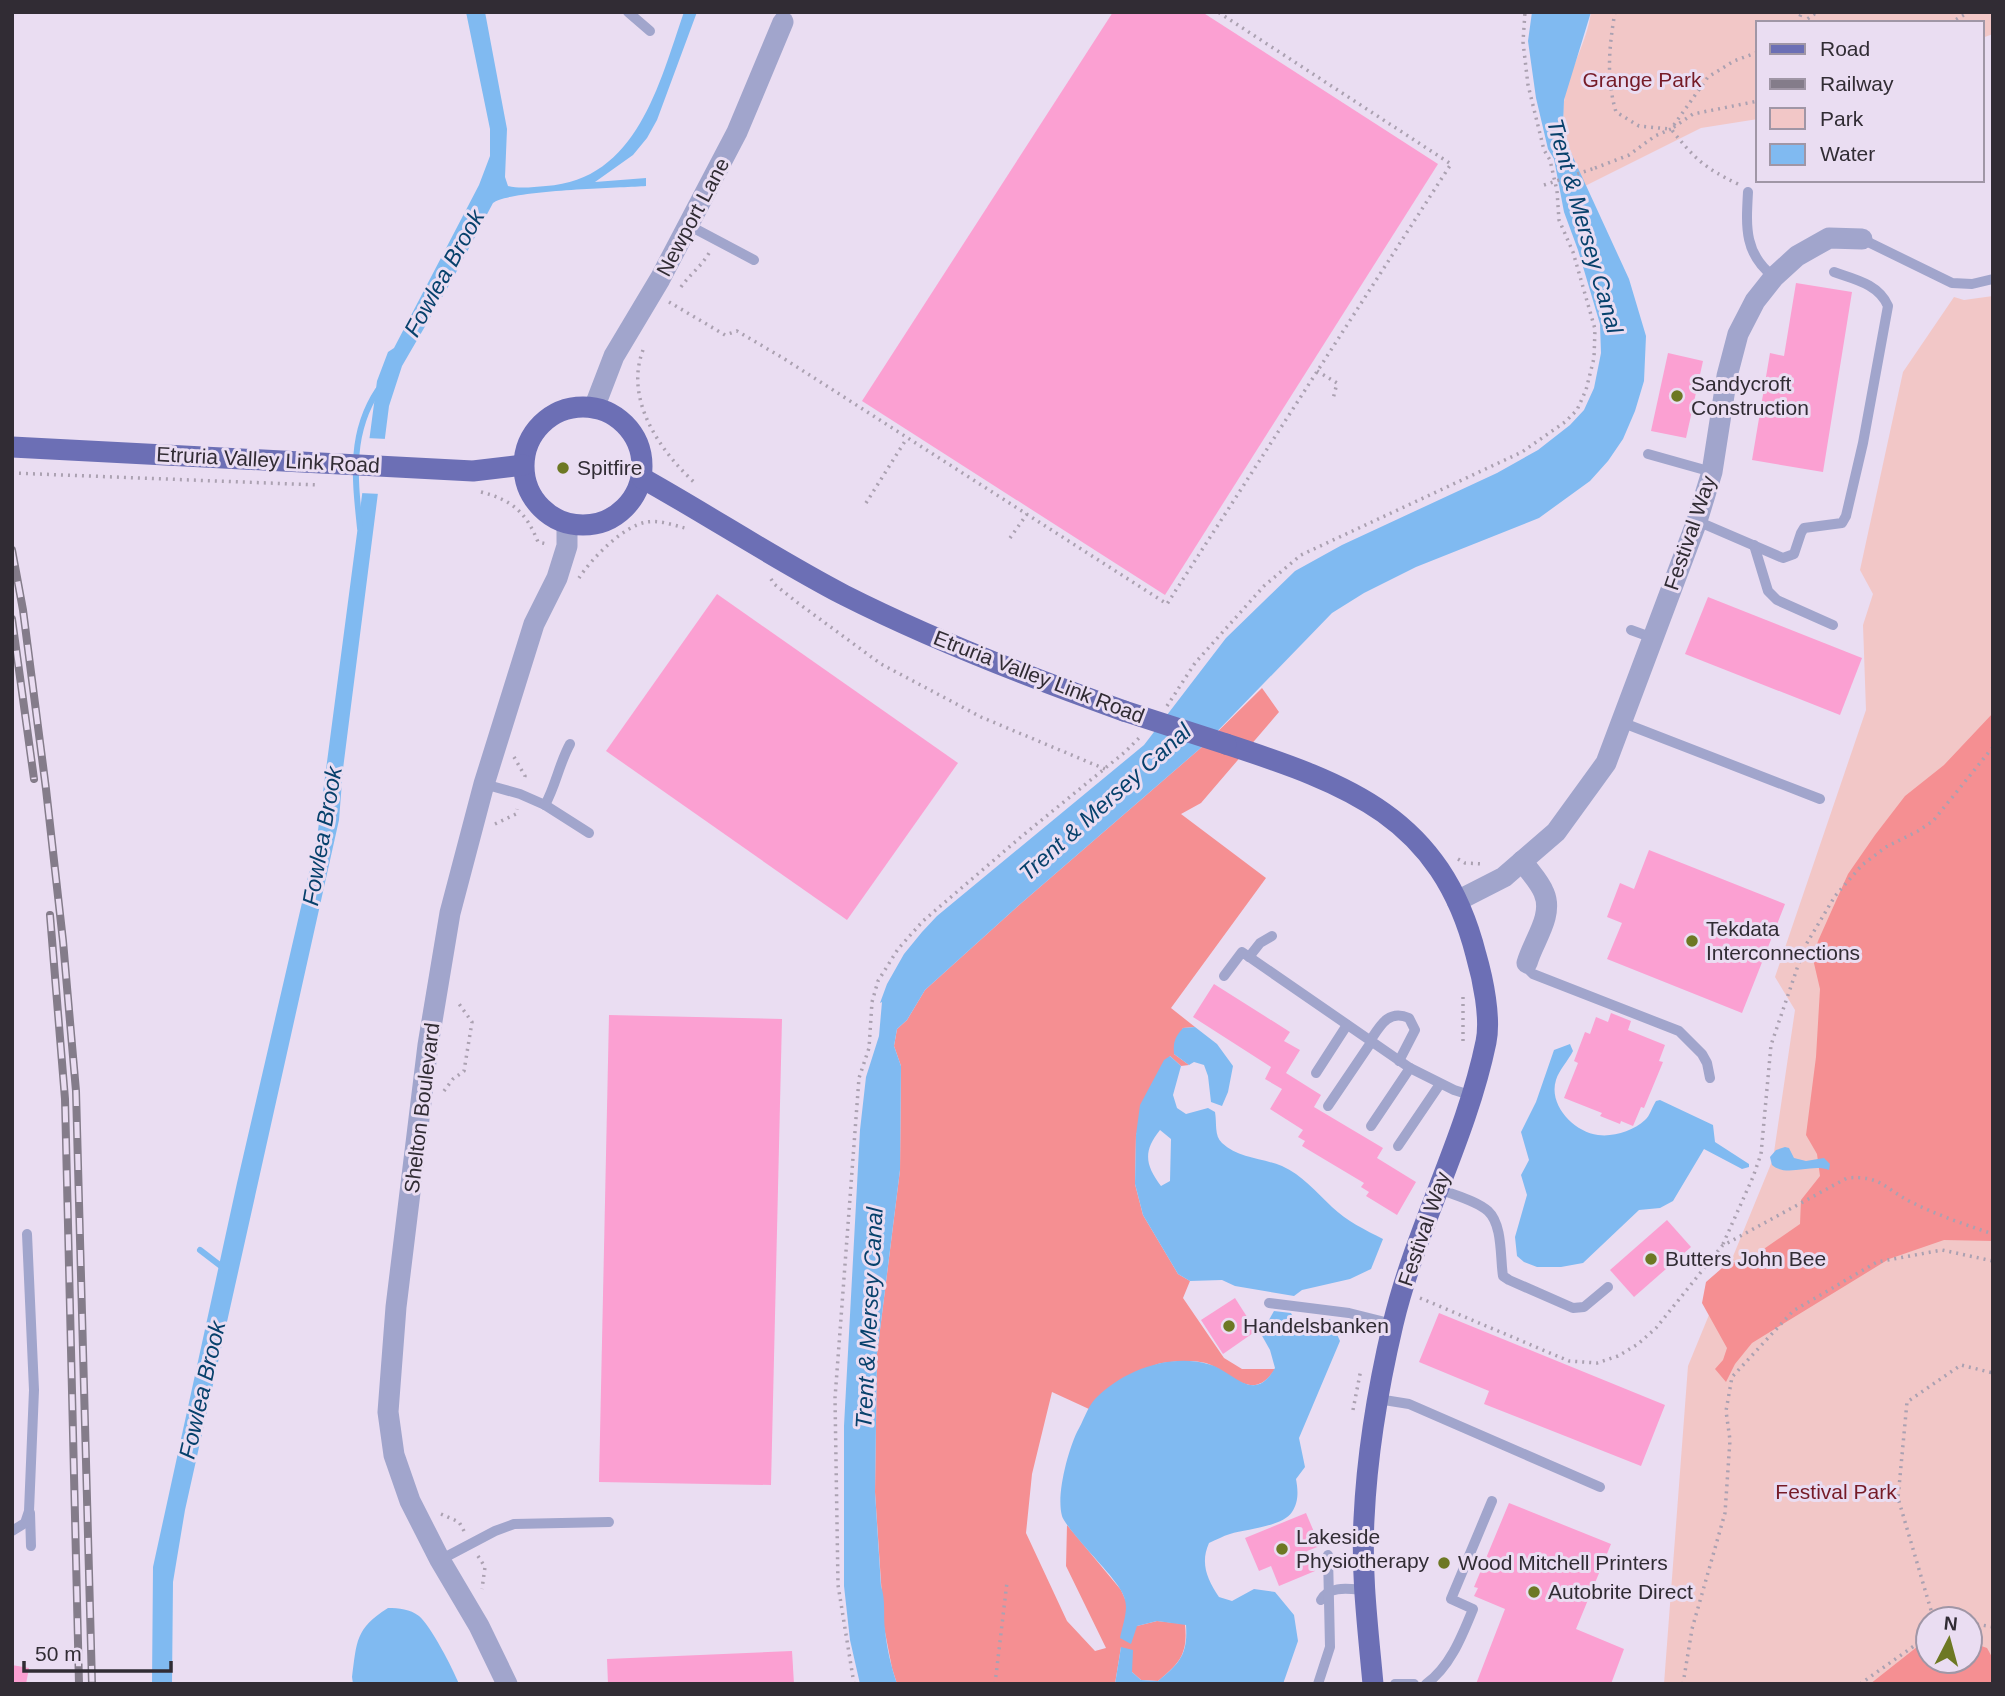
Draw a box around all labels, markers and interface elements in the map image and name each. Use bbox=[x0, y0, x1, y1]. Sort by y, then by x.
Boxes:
legend bbox=[1756, 21, 1984, 182]
text: Road bbox=[1820, 37, 1870, 60]
park label: Grange Park bbox=[1582, 68, 1702, 91]
text: Railway bbox=[1820, 72, 1894, 95]
text: Park bbox=[1820, 107, 1864, 130]
water label: Trent & Mersey Canal bbox=[1542, 116, 1628, 337]
text: Water bbox=[1820, 142, 1875, 165]
street label: Newport Lane bbox=[652, 154, 733, 280]
water label: Fowlea Brook bbox=[399, 204, 490, 341]
place label: Sandycroft Construction bbox=[1691, 372, 1809, 419]
marker: Sandycroft Construction bbox=[1669, 388, 1685, 404]
street label: Etruria Valley Link Road bbox=[156, 442, 380, 477]
place label: Spitfire bbox=[577, 456, 642, 479]
marker: Spitfire bbox=[555, 460, 571, 476]
street label: Festival Way bbox=[1659, 472, 1720, 593]
street label: Etruria Valley Link Road bbox=[931, 626, 1148, 727]
water label: Trent & Mersey Canal bbox=[1014, 717, 1197, 886]
water label: Fowlea Brook bbox=[297, 763, 347, 908]
place label: Tekdata Interconnections bbox=[1706, 917, 1860, 964]
marker: Tekdata Interconnections bbox=[1684, 933, 1700, 949]
street label: Shelton Boulevard bbox=[400, 1021, 443, 1195]
street label: Festival Way bbox=[1393, 1168, 1454, 1289]
water label: Trent & Mersey Canal bbox=[850, 1206, 888, 1430]
place label: Butters John Bee bbox=[1665, 1247, 1826, 1270]
marker: Butters John Bee bbox=[1643, 1251, 1659, 1267]
place label: Handelsbanken bbox=[1243, 1314, 1389, 1337]
water label: Fowlea Brook bbox=[174, 1317, 231, 1461]
marker: Handelsbanken bbox=[1221, 1318, 1237, 1334]
park label: Festival Park bbox=[1775, 1480, 1897, 1503]
place label: Lakeside Physiotherapy bbox=[1296, 1525, 1430, 1572]
marker: Lakeside Physiotherapy bbox=[1274, 1541, 1290, 1557]
place label: Wood Mitchell Printers bbox=[1458, 1551, 1668, 1574]
marker: Wood Mitchell Printers bbox=[1436, 1555, 1452, 1571]
place label: Autobrite Direct bbox=[1548, 1580, 1693, 1603]
marker: Autobrite Direct bbox=[1526, 1584, 1542, 1600]
north arrow bbox=[1914, 1605, 1984, 1675]
text: N bbox=[1943, 1612, 1959, 1635]
scale bar bbox=[24, 1630, 172, 1674]
text: 50 m bbox=[35, 1642, 82, 1665]

